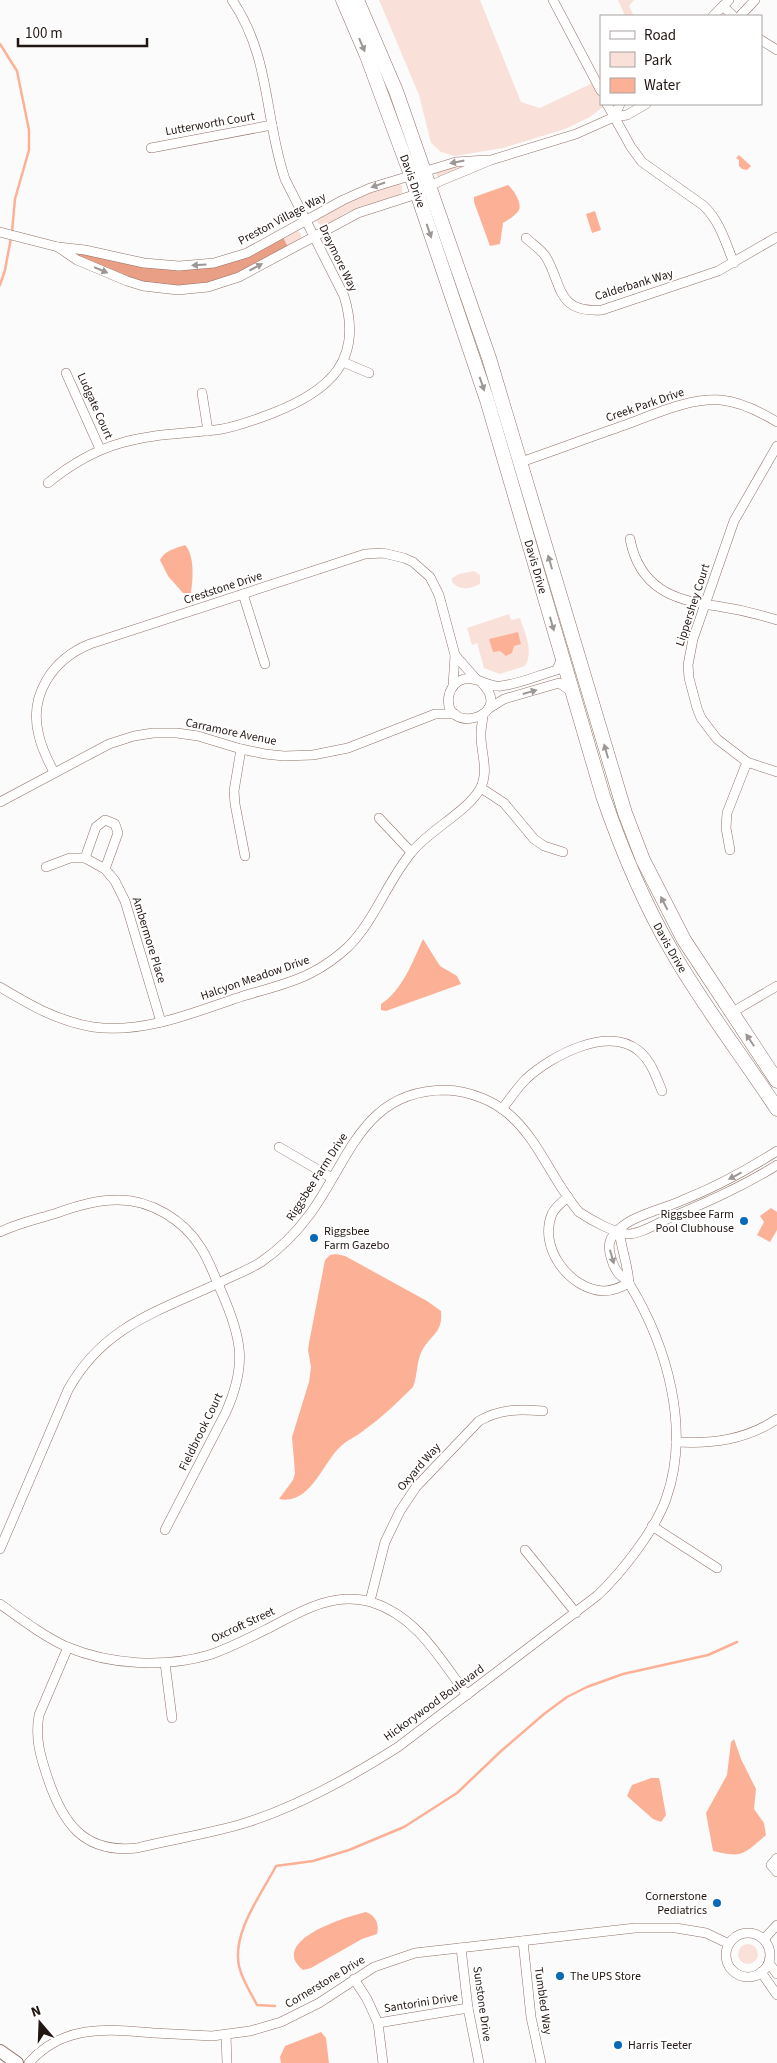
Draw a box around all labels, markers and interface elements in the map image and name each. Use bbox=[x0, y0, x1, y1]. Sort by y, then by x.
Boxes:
scale bar bbox=[18, 15, 146, 47]
legend bbox=[600, 15, 762, 105]
text: 100 m bbox=[25, 23, 63, 44]
text: Road bbox=[644, 25, 676, 46]
one-way arrow bbox=[359, 38, 367, 52]
text: Park bbox=[644, 50, 673, 71]
text: Water bbox=[644, 75, 681, 96]
street label: Lutterworth Court bbox=[164, 108, 256, 140]
street label: Davis Drive bbox=[396, 152, 430, 210]
one-way arrow bbox=[449, 159, 465, 167]
one-way arrow bbox=[371, 182, 386, 189]
street label: Preston Village Way bbox=[235, 188, 329, 249]
street label: Draymore Way bbox=[314, 222, 362, 295]
one-way arrow bbox=[426, 223, 434, 238]
one-way arrow bbox=[191, 261, 207, 269]
one-way arrow bbox=[249, 263, 263, 272]
street label: Calderbank Way bbox=[593, 265, 676, 305]
one-way arrow bbox=[94, 267, 108, 275]
street label: Ludgate Court bbox=[73, 370, 117, 442]
one-way arrow bbox=[479, 377, 486, 392]
street label: Creek Park Drive bbox=[603, 384, 687, 426]
street label: Davis Drive bbox=[520, 538, 552, 596]
one-way arrow bbox=[546, 554, 554, 569]
street label: Lippershey Court bbox=[672, 562, 714, 648]
street label: Creststone Drive bbox=[182, 567, 265, 609]
one-way arrow bbox=[549, 617, 557, 632]
one-way arrow bbox=[523, 687, 538, 695]
street label: Carramore Avenue bbox=[184, 714, 278, 750]
one-way arrow bbox=[602, 744, 610, 759]
street label: Ambermore Place bbox=[128, 895, 170, 985]
one-way arrow bbox=[660, 895, 668, 910]
street label: Davis Drive bbox=[649, 919, 691, 976]
street label: Halcyon Meadow Drive bbox=[198, 951, 312, 1005]
one-way arrow bbox=[745, 1034, 755, 1047]
street label: Riggsbee Farm Drive bbox=[282, 1130, 352, 1224]
one-way arrow bbox=[728, 1172, 743, 1180]
place label: Riggsbee Farm Pool Clubhouse bbox=[655, 1206, 734, 1237]
marker: Riggsbee Farm Pool Clubhouse bbox=[738, 1215, 750, 1227]
place label: Riggsbee Farm Gazebo bbox=[324, 1223, 390, 1254]
marker: Riggsbee Farm Gazebo bbox=[308, 1232, 320, 1244]
one-way arrow bbox=[609, 1250, 617, 1265]
street label: Fieldbrook Court bbox=[175, 1390, 227, 1474]
street label: Oxyard Way bbox=[393, 1439, 445, 1495]
street label: Oxcroft Street bbox=[208, 1603, 278, 1647]
street label: Hickorywood Boulevard bbox=[380, 1661, 488, 1745]
place label: Cornerstone Pediatrics bbox=[645, 1888, 707, 1919]
marker: Cornerstone Pediatrics bbox=[711, 1897, 723, 1909]
street label: Cornerstone Drive bbox=[282, 1951, 368, 2013]
street label: Sunstone Drive bbox=[468, 1965, 496, 2043]
street label: Tumbled Way bbox=[530, 1966, 556, 2036]
place label: The UPS Store bbox=[570, 1968, 641, 1985]
marker: The UPS Store bbox=[554, 1970, 566, 1982]
street label: Santorini Drive bbox=[383, 1989, 459, 2017]
north arrow bbox=[15, 1998, 65, 2048]
text: N bbox=[28, 2001, 44, 2023]
place label: Harris Teeter bbox=[628, 2037, 693, 2054]
marker: Harris Teeter bbox=[612, 2039, 624, 2051]

